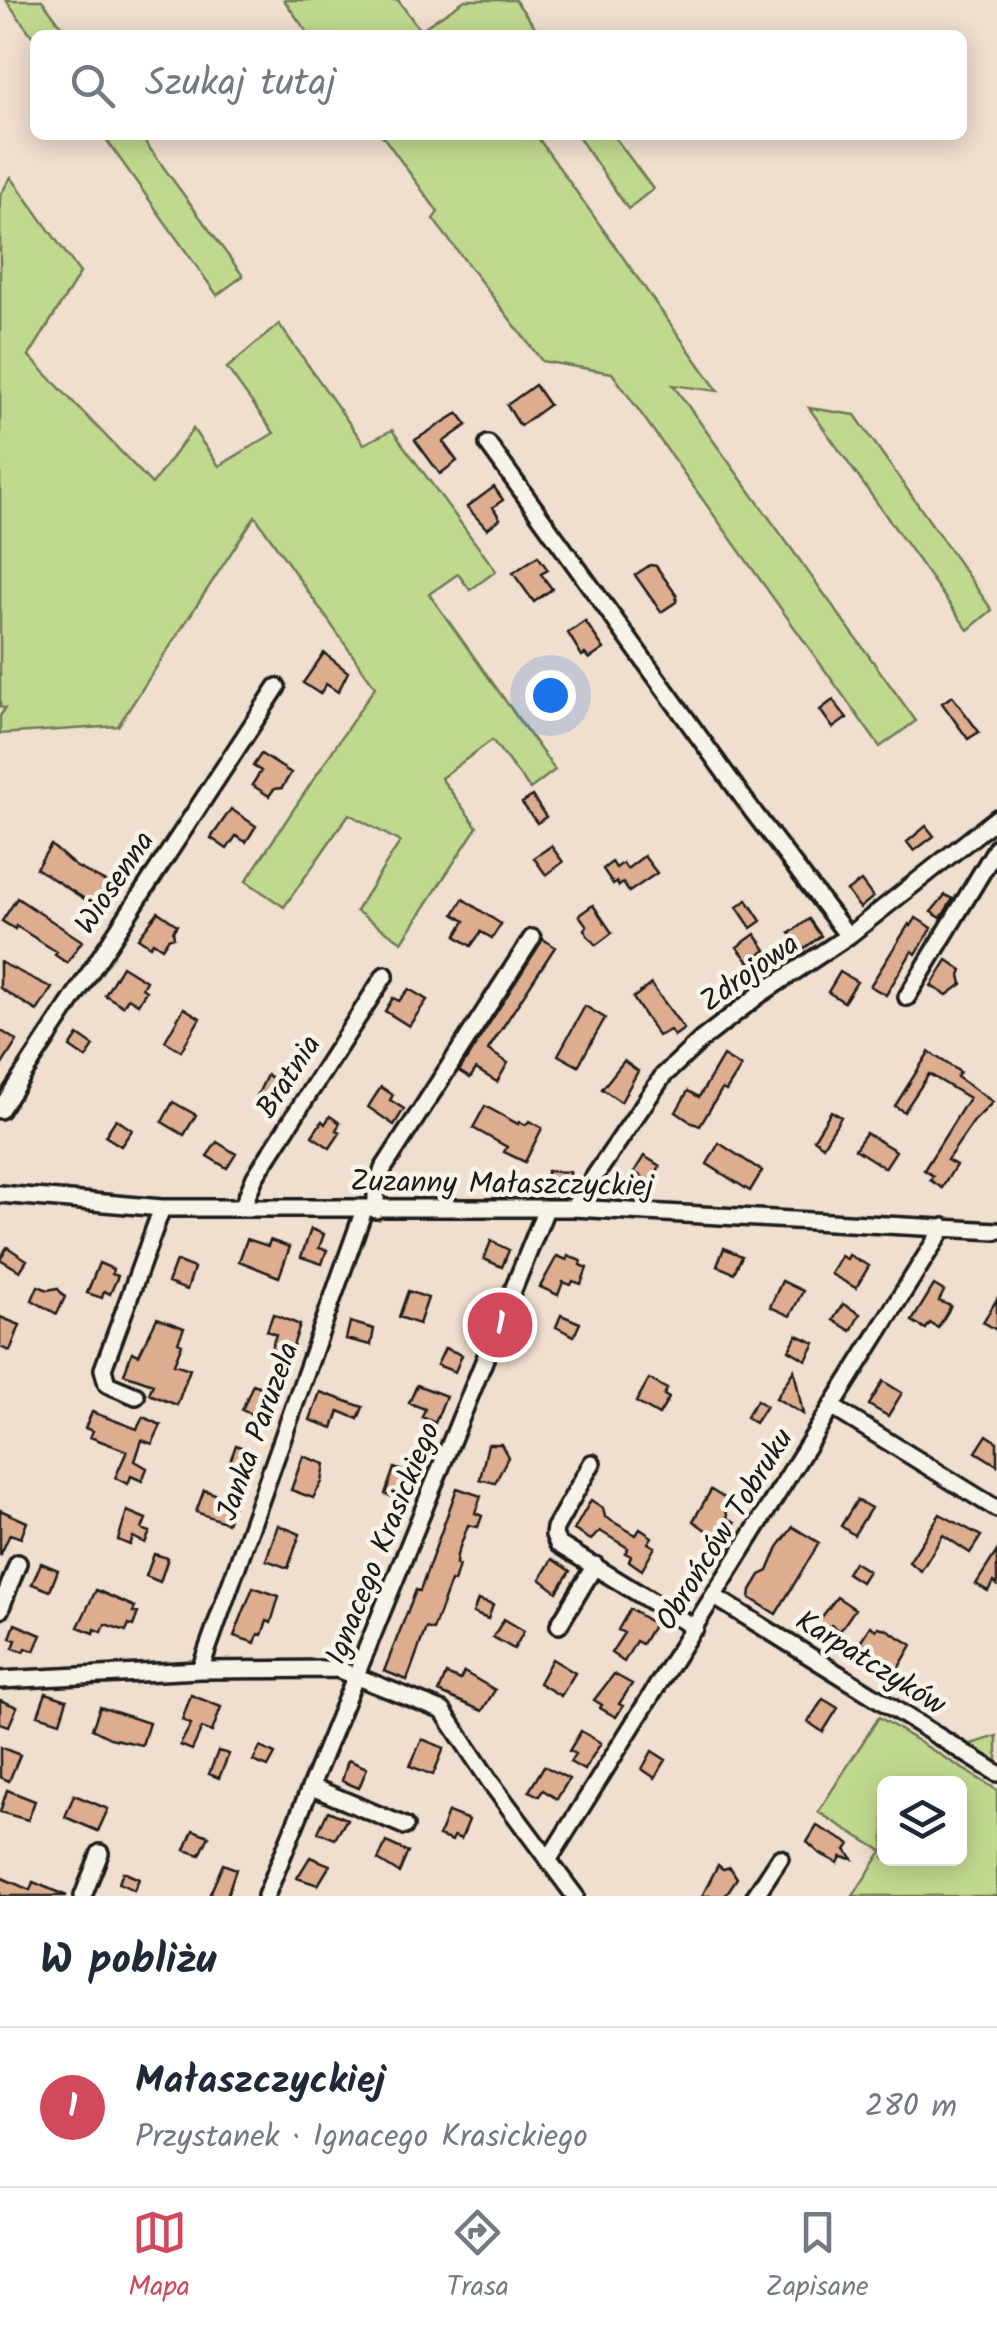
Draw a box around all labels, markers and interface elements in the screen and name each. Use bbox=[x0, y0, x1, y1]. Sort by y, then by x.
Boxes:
search box bbox=[30, 30, 967, 140]
text: Szukaj tutaj bbox=[145, 55, 336, 115]
icon: search bbox=[65, 58, 120, 113]
your location bbox=[525, 670, 576, 721]
street label: Wiosenna bbox=[63, 821, 168, 945]
street label: Zdrojowa bbox=[690, 922, 810, 1026]
street label: Bratnia bbox=[245, 1025, 335, 1129]
street label: Zuzanny Małaszczyckiej bbox=[350, 1158, 655, 1212]
pin: 1 bbox=[468, 1288, 532, 1362]
street label: Janka Paruzela bbox=[204, 1336, 313, 1528]
street label: Ignacego Krasickiego bbox=[313, 1415, 454, 1672]
street label: Obrońców Tobruku bbox=[644, 1419, 807, 1641]
street label: Karpatczyków bbox=[785, 1598, 956, 1730]
map controls bbox=[877, 1776, 967, 1866]
button: layers bbox=[877, 1776, 967, 1866]
text: W pobliżu bbox=[40, 1928, 216, 1995]
text: Małaszczyckiej bbox=[135, 2052, 385, 2112]
text: 1 bbox=[68, 2082, 77, 2133]
text: 280 m bbox=[865, 2082, 957, 2133]
text: Przystanek · Ignacego Krasickiego bbox=[135, 2112, 588, 2163]
tab: Mapa bbox=[128, 2205, 190, 2310]
tab: Trasa bbox=[447, 2205, 509, 2310]
tab: Zapisane bbox=[766, 2205, 869, 2310]

